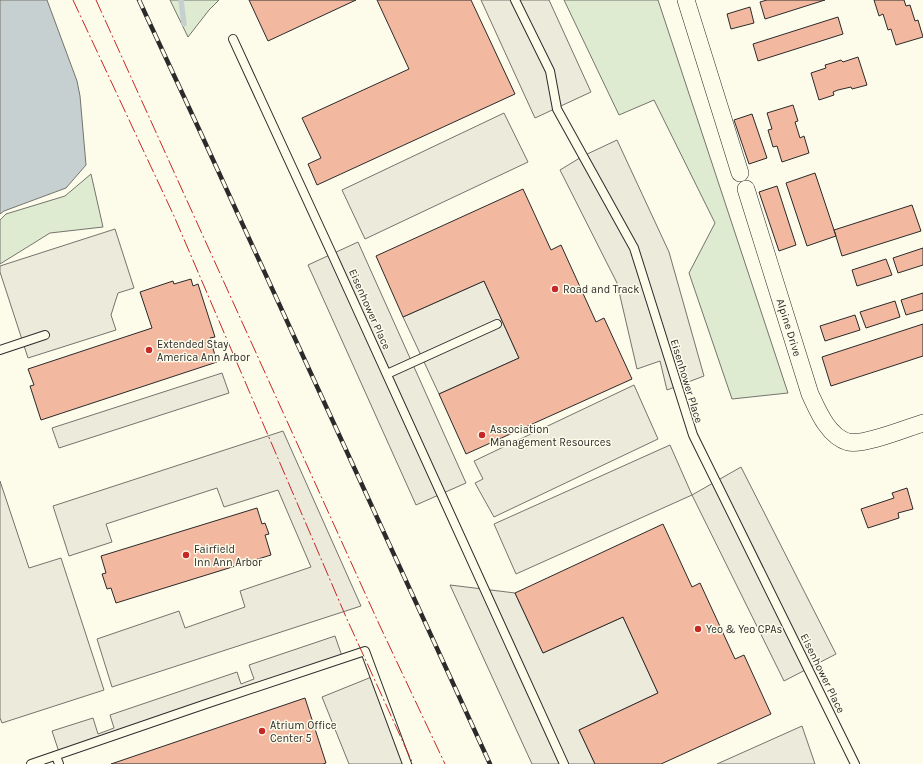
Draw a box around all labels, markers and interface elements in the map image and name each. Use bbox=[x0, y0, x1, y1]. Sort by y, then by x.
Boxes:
street label: Eisenhower Place bbox=[346, 267, 393, 352]
place label: Road and Track bbox=[563, 283, 639, 296]
marker: Road and Track bbox=[550, 284, 560, 294]
street label: Alpine Drive bbox=[774, 297, 804, 358]
place label: Extended Stay America Ann Arbor bbox=[157, 338, 250, 364]
street label: Eisenhower Place bbox=[668, 338, 706, 425]
marker: Extended Stay America Ann Arbor bbox=[144, 345, 154, 355]
place label: Association Management Resources bbox=[490, 423, 611, 449]
marker: Association Management Resources bbox=[477, 430, 487, 440]
place label: Fairfield Inn Ann Arbor bbox=[194, 543, 262, 569]
marker: Fairfield Inn Ann Arbor bbox=[181, 550, 191, 560]
place label: Yeo & Yeo CPAs bbox=[706, 623, 783, 636]
marker: Yeo & Yeo CPAs bbox=[693, 624, 703, 634]
street label: Eisenhower Place bbox=[798, 631, 848, 715]
place label: Atrium Office Center 5 bbox=[270, 719, 337, 745]
marker: Atrium Office Center 5 bbox=[257, 726, 267, 736]

